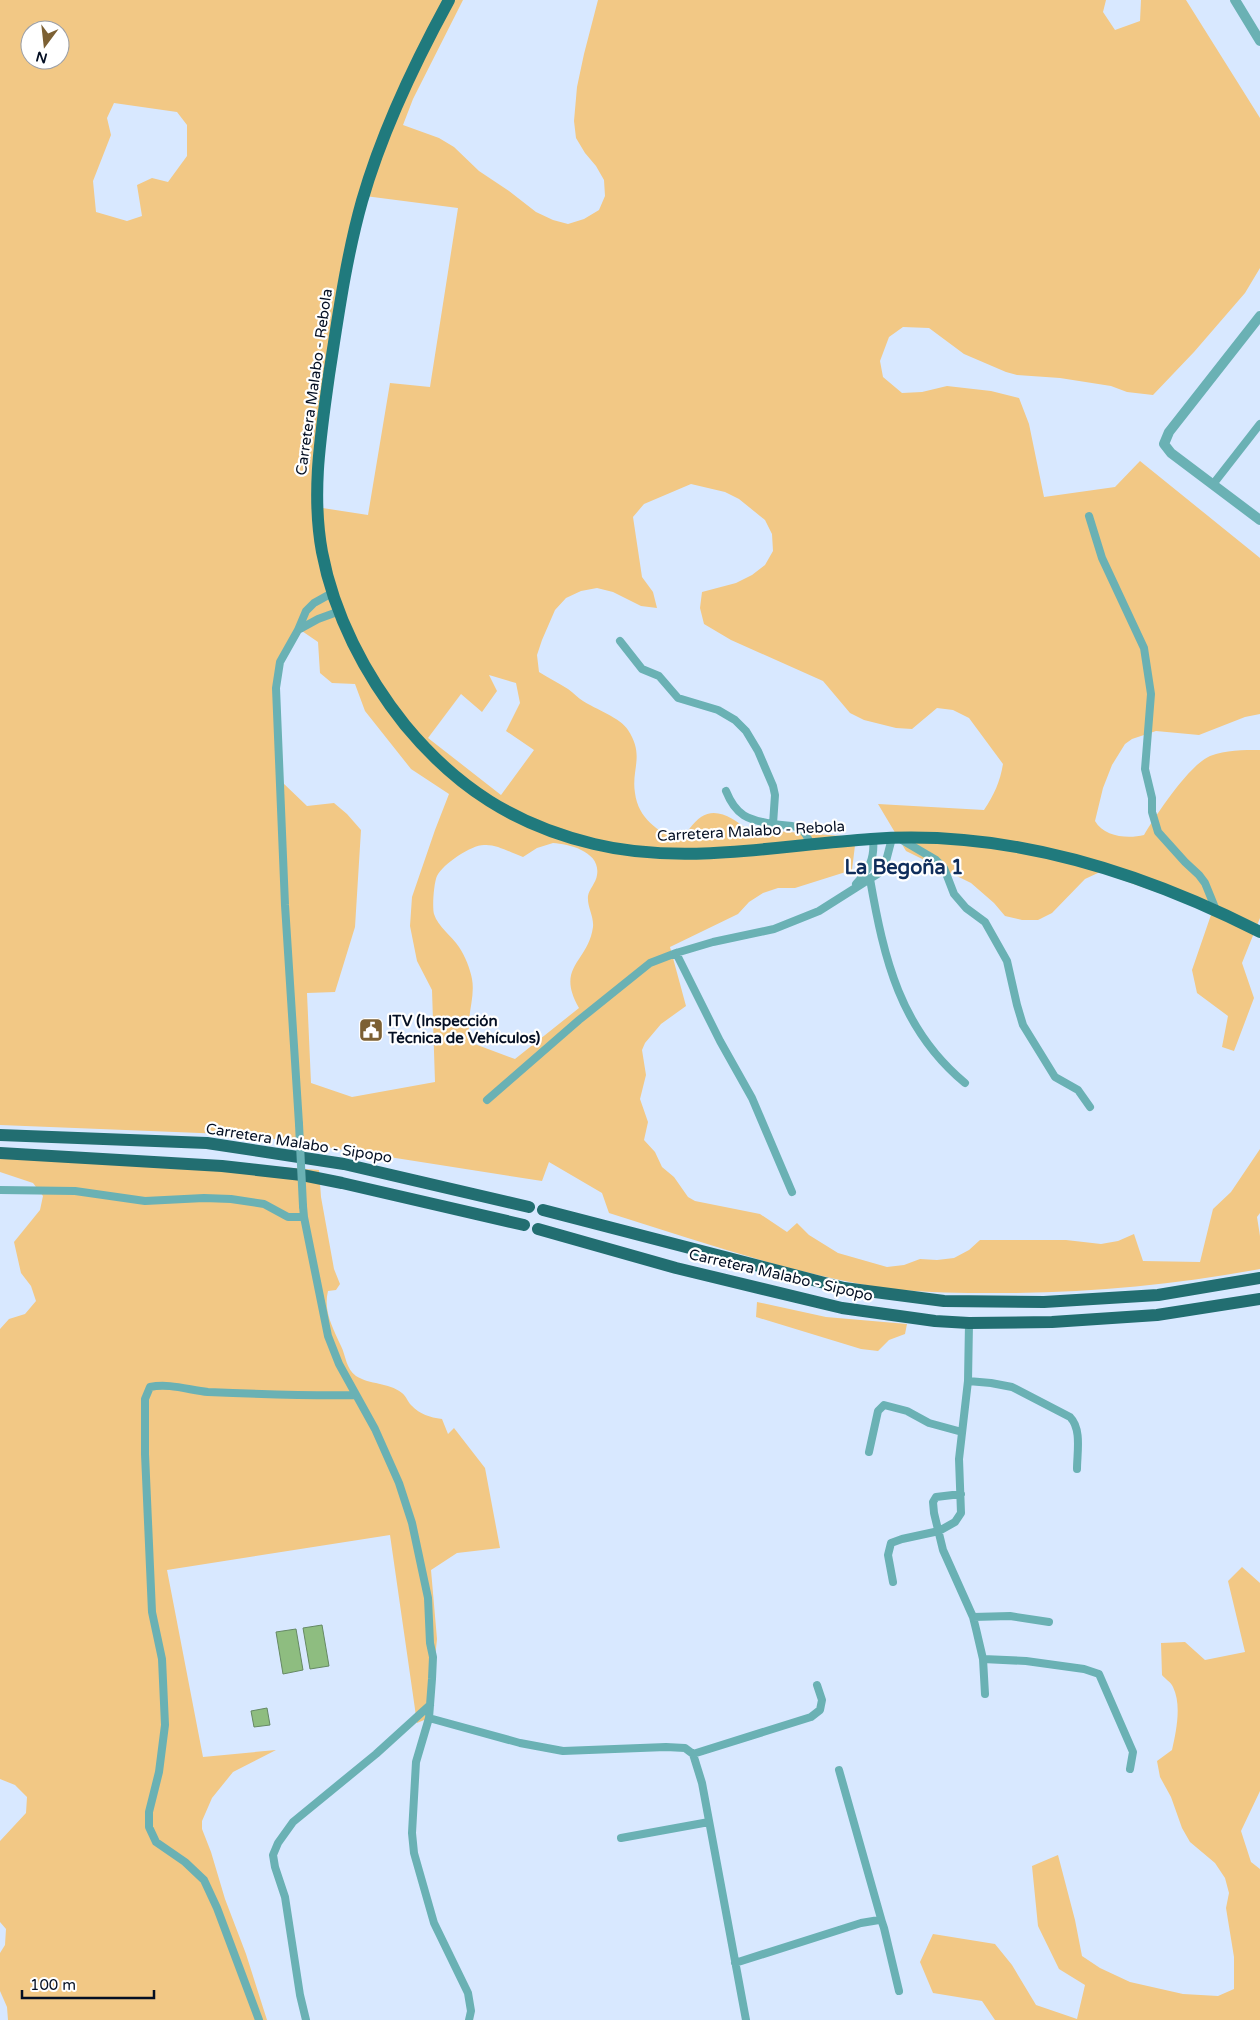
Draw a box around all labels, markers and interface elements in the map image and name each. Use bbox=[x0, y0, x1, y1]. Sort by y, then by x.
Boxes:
north arrow bbox=[20, 20, 70, 70]
text: N bbox=[34, 47, 49, 67]
street label: Carretera Malabo - Rebola bbox=[292, 288, 336, 476]
street label: Carretera Malabo - Rebola bbox=[657, 817, 845, 845]
district label: La Begoña 1 bbox=[845, 856, 964, 880]
place label: ITV (Inspección Técnica de Vehículos) bbox=[387, 1012, 541, 1047]
public building icon: ITV (Inspección Técnica de Vehículos) bbox=[358, 1017, 384, 1043]
street label: Carretera Malabo - Sipopo bbox=[205, 1119, 393, 1167]
street label: Carretera Malabo - Sipopo bbox=[687, 1245, 875, 1305]
scale bar bbox=[22, 1968, 155, 2000]
text: 100 m bbox=[30, 1976, 76, 1994]

